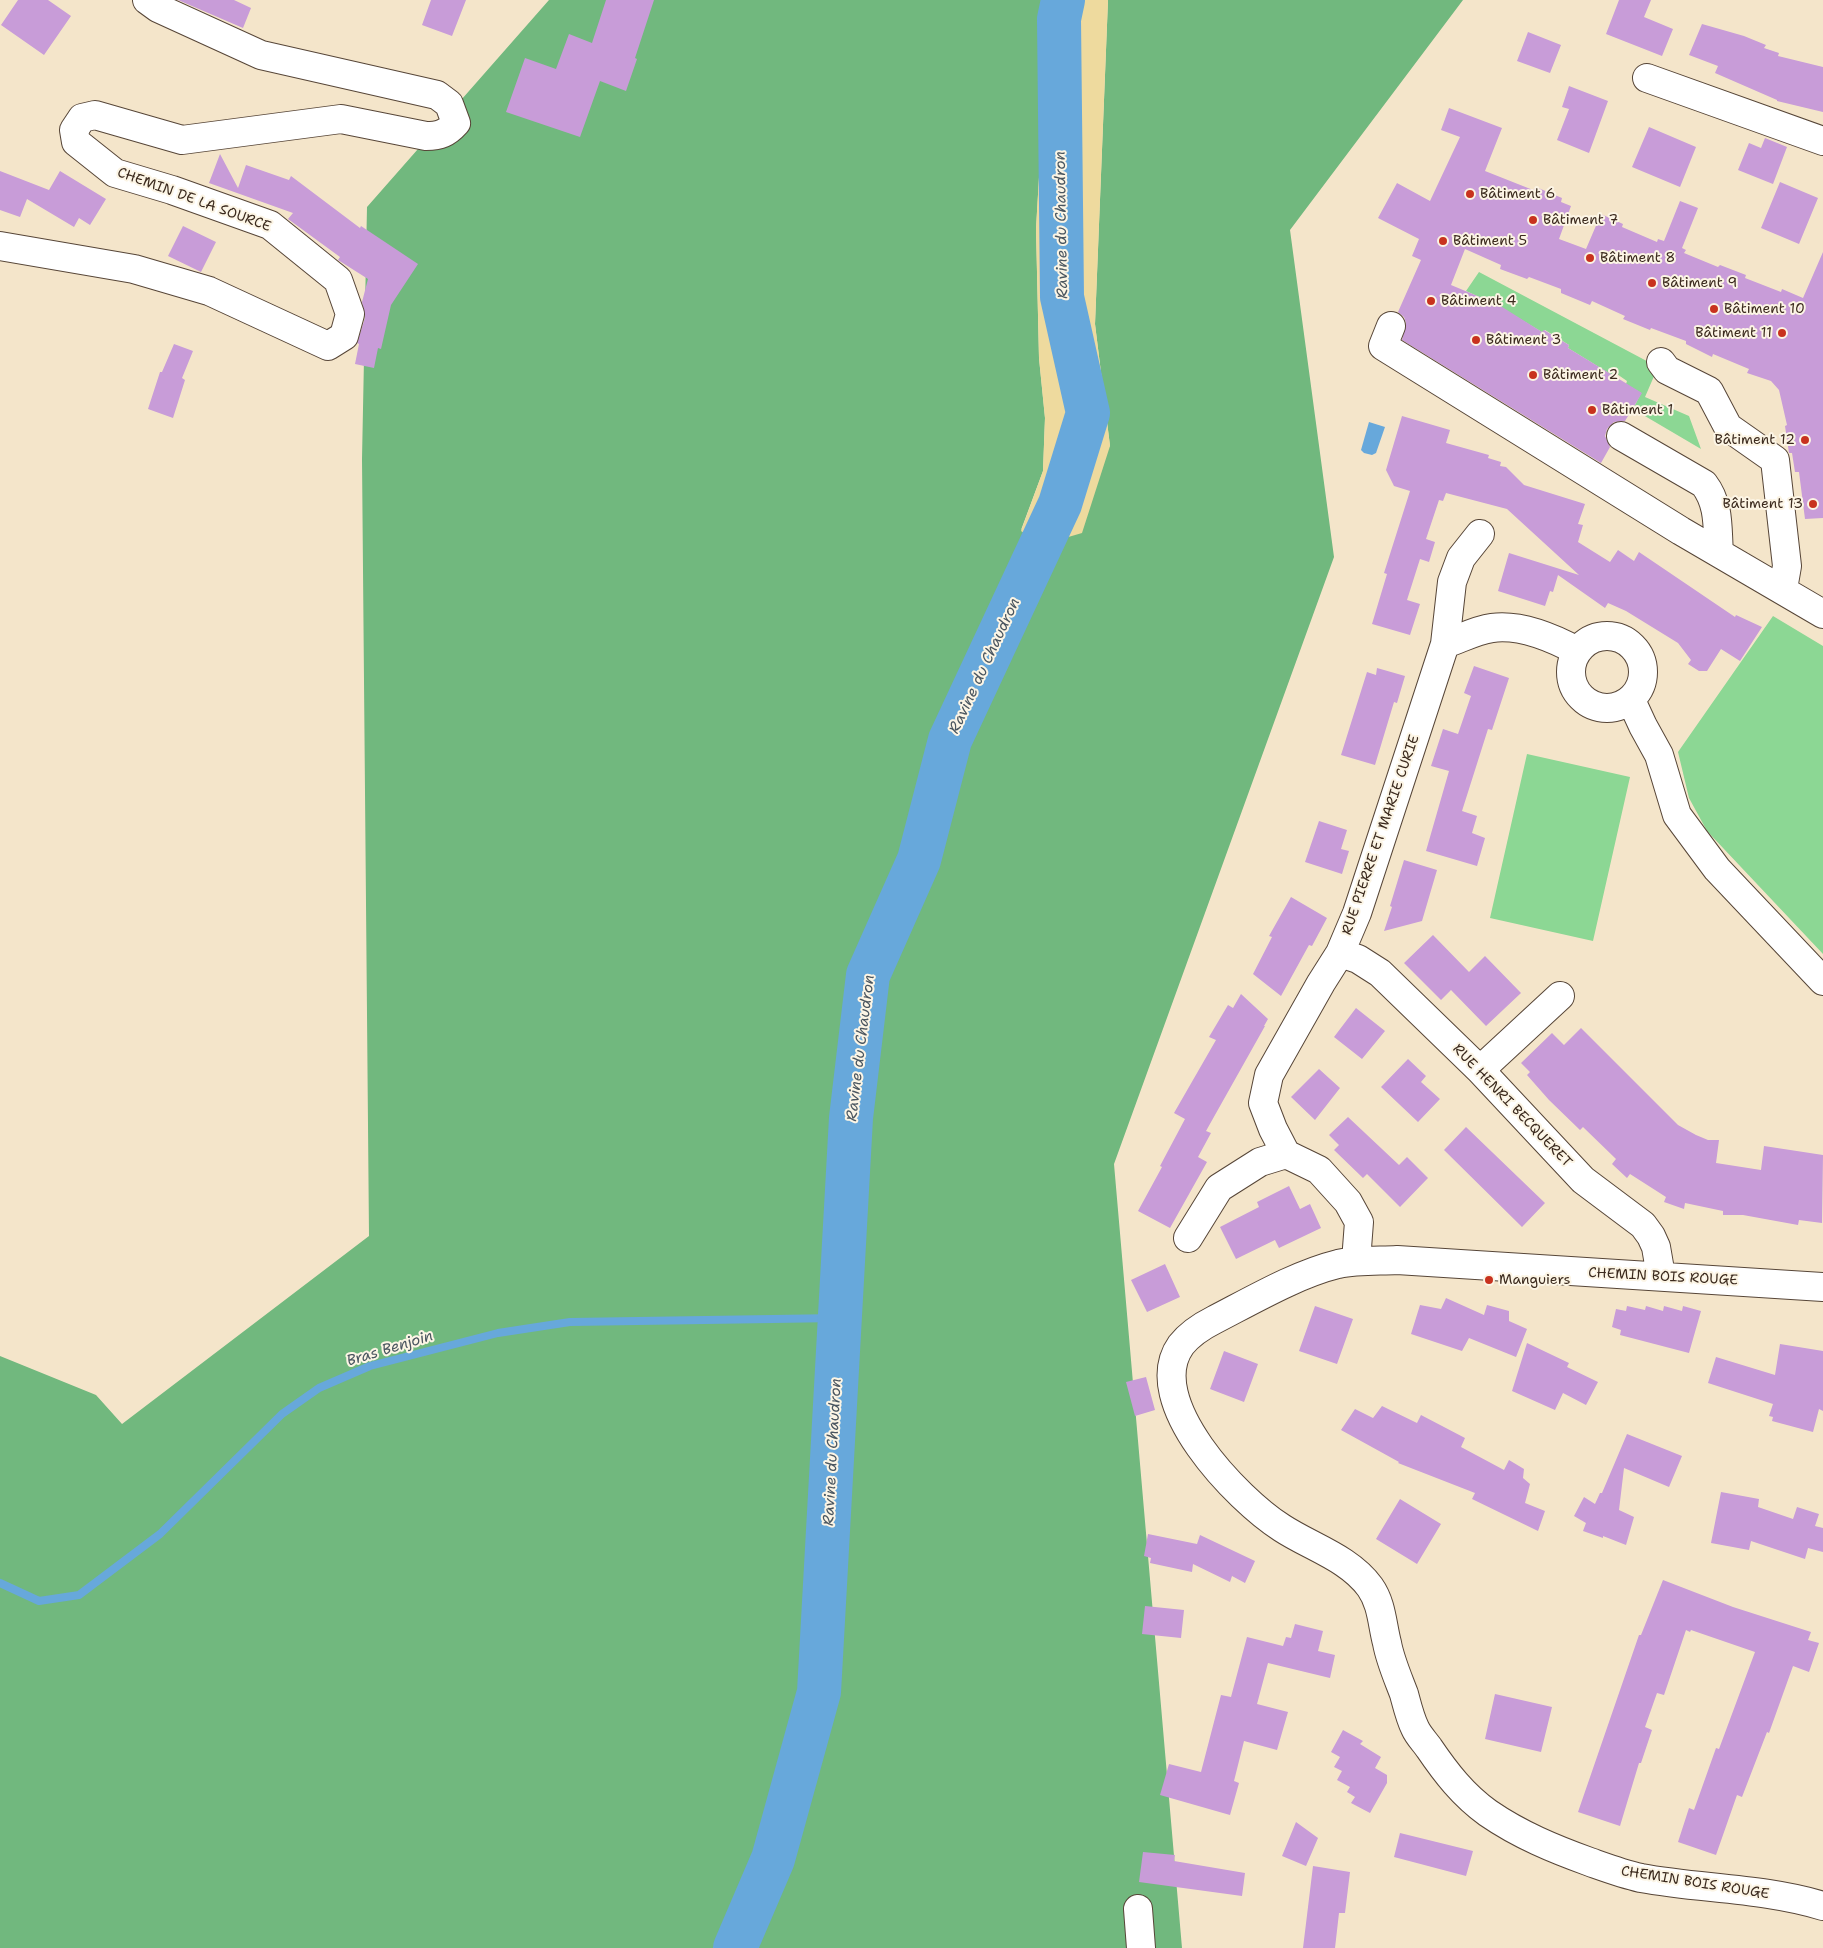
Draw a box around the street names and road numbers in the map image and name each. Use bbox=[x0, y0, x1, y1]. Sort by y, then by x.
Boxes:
street label: CHEMIN DE LA SOURCE bbox=[115, 164, 273, 236]
street label: RUE PIERRE ET MARIE CURIE bbox=[1339, 733, 1423, 937]
street label: RUE HENRI BECQUERET bbox=[1449, 1041, 1575, 1171]
street label: CHEMIN BOIS ROUGE bbox=[1588, 1265, 1738, 1289]
street label: CHEMIN BOIS ROUGE bbox=[1620, 1863, 1770, 1903]

